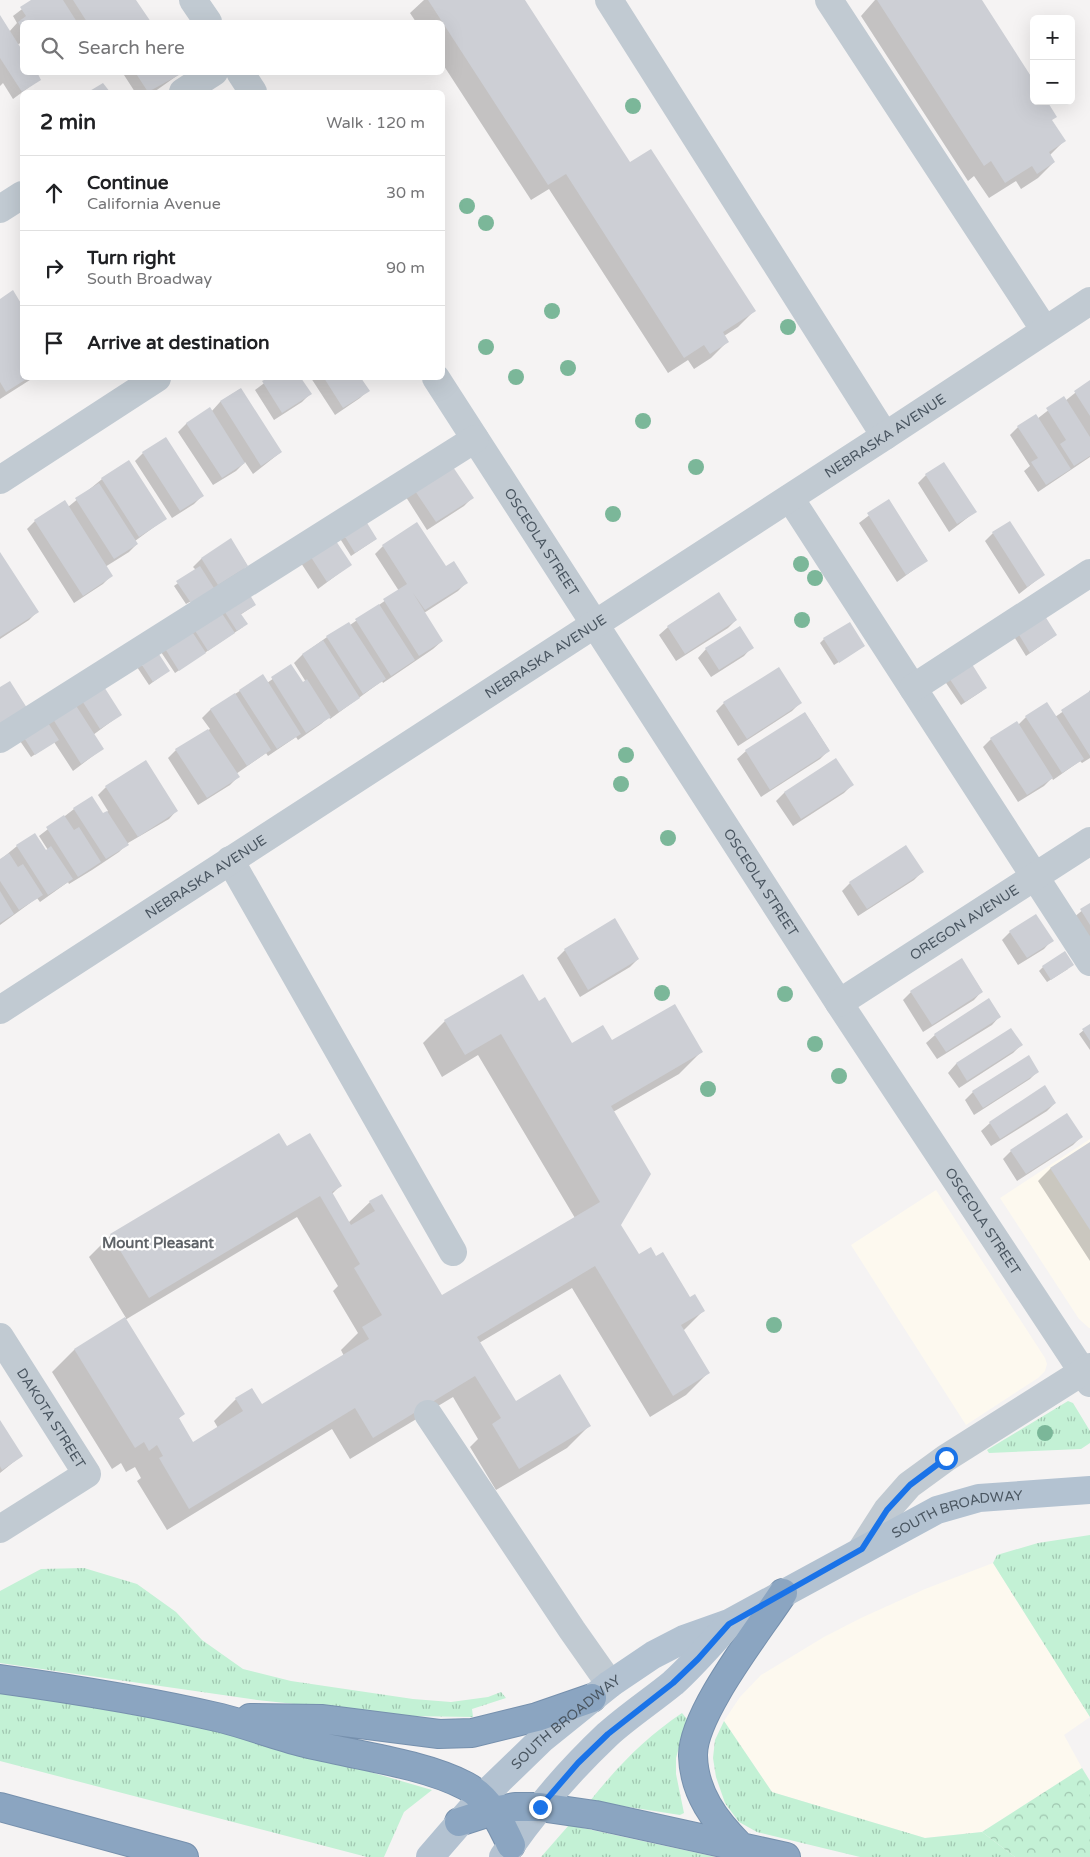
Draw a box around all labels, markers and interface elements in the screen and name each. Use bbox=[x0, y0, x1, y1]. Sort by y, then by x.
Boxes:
map controls bbox=[1030, 15, 1075, 105]
button: + bbox=[1030, 15, 1075, 60]
search box bbox=[20, 20, 445, 75]
icon: search bbox=[38, 34, 66, 62]
text: Search here bbox=[78, 37, 185, 59]
button: − bbox=[1030, 60, 1075, 105]
text: 2 min bbox=[40, 110, 96, 135]
text: Walk · 120 m bbox=[326, 113, 425, 133]
text: Continue bbox=[87, 172, 169, 194]
icon: ahead bbox=[40, 179, 68, 207]
text: 30 m bbox=[386, 183, 425, 203]
text: California Avenue bbox=[87, 194, 221, 214]
text: Turn right bbox=[87, 247, 175, 269]
icon: right bbox=[40, 254, 68, 282]
text: 90 m bbox=[386, 258, 425, 278]
text: South Broadway bbox=[87, 269, 212, 289]
icon: arrive bbox=[40, 329, 68, 357]
text: Arrive at destination bbox=[87, 332, 270, 354]
street label: NEBRASKA AVENUE bbox=[821, 390, 949, 482]
street label: OSCEOLA STREET bbox=[500, 485, 582, 600]
street label: NEBRASKA AVENUE bbox=[482, 611, 610, 702]
street label: OSCEOLA STREET bbox=[720, 825, 802, 940]
street label: NEBRASKA AVENUE bbox=[142, 831, 270, 923]
street label: OREGON AVENUE bbox=[907, 881, 1022, 964]
street label: OSCEOLA STREET bbox=[941, 1165, 1024, 1279]
district label: Mount Pleasant bbox=[102, 1234, 214, 1252]
street label: DAKOTA STREET bbox=[13, 1365, 89, 1472]
route start bbox=[935, 1447, 958, 1470]
street label: SOUTH BROADWAY bbox=[889, 1487, 1023, 1542]
street label: SOUTH BROADWAY bbox=[508, 1671, 624, 1773]
route end bbox=[529, 1796, 552, 1819]

